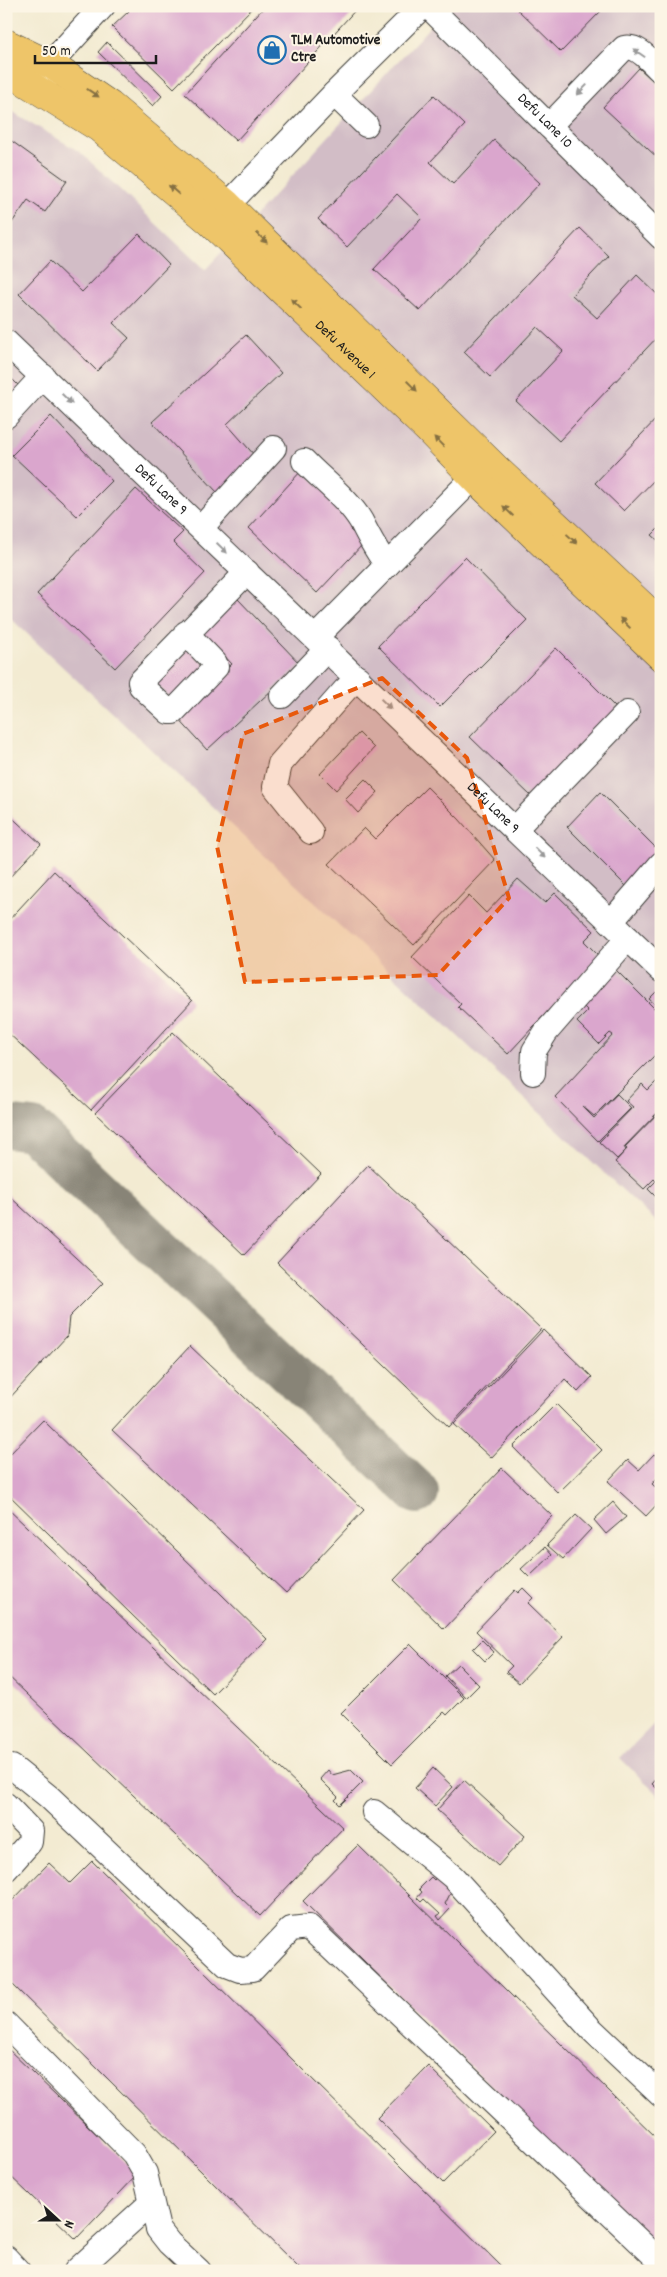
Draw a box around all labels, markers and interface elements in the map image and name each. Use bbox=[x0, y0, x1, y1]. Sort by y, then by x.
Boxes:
place label: TLM Automotive Ctre bbox=[291, 30, 381, 69]
scale bar bbox=[35, 32, 156, 64]
shop icon: TLM Automotive Ctre bbox=[257, 35, 287, 65]
text: 50 m bbox=[42, 41, 71, 63]
one-way arrow bbox=[632, 48, 646, 58]
one-way arrow bbox=[577, 84, 589, 96]
one-way arrow bbox=[86, 89, 100, 98]
street label: Defu Lane 10 bbox=[511, 89, 577, 154]
one-way arrow bbox=[167, 185, 180, 196]
one-way arrow bbox=[256, 232, 268, 244]
one-way arrow bbox=[290, 298, 302, 310]
street label: Defu Avenue 1 bbox=[309, 316, 380, 385]
one-way arrow bbox=[406, 379, 418, 391]
one-way arrow bbox=[61, 393, 73, 405]
one-way arrow bbox=[433, 436, 445, 448]
street label: Defu Lane 9 bbox=[129, 459, 192, 521]
one-way arrow bbox=[502, 505, 514, 517]
one-way arrow bbox=[565, 534, 578, 545]
one-way arrow bbox=[216, 542, 228, 554]
one-way arrow bbox=[620, 617, 632, 629]
one-way arrow bbox=[379, 698, 391, 710]
street label: Defu Lane 9 bbox=[461, 777, 524, 839]
one-way arrow bbox=[534, 847, 546, 859]
north arrow bbox=[32, 2194, 82, 2244]
text: N bbox=[58, 2217, 79, 2231]

